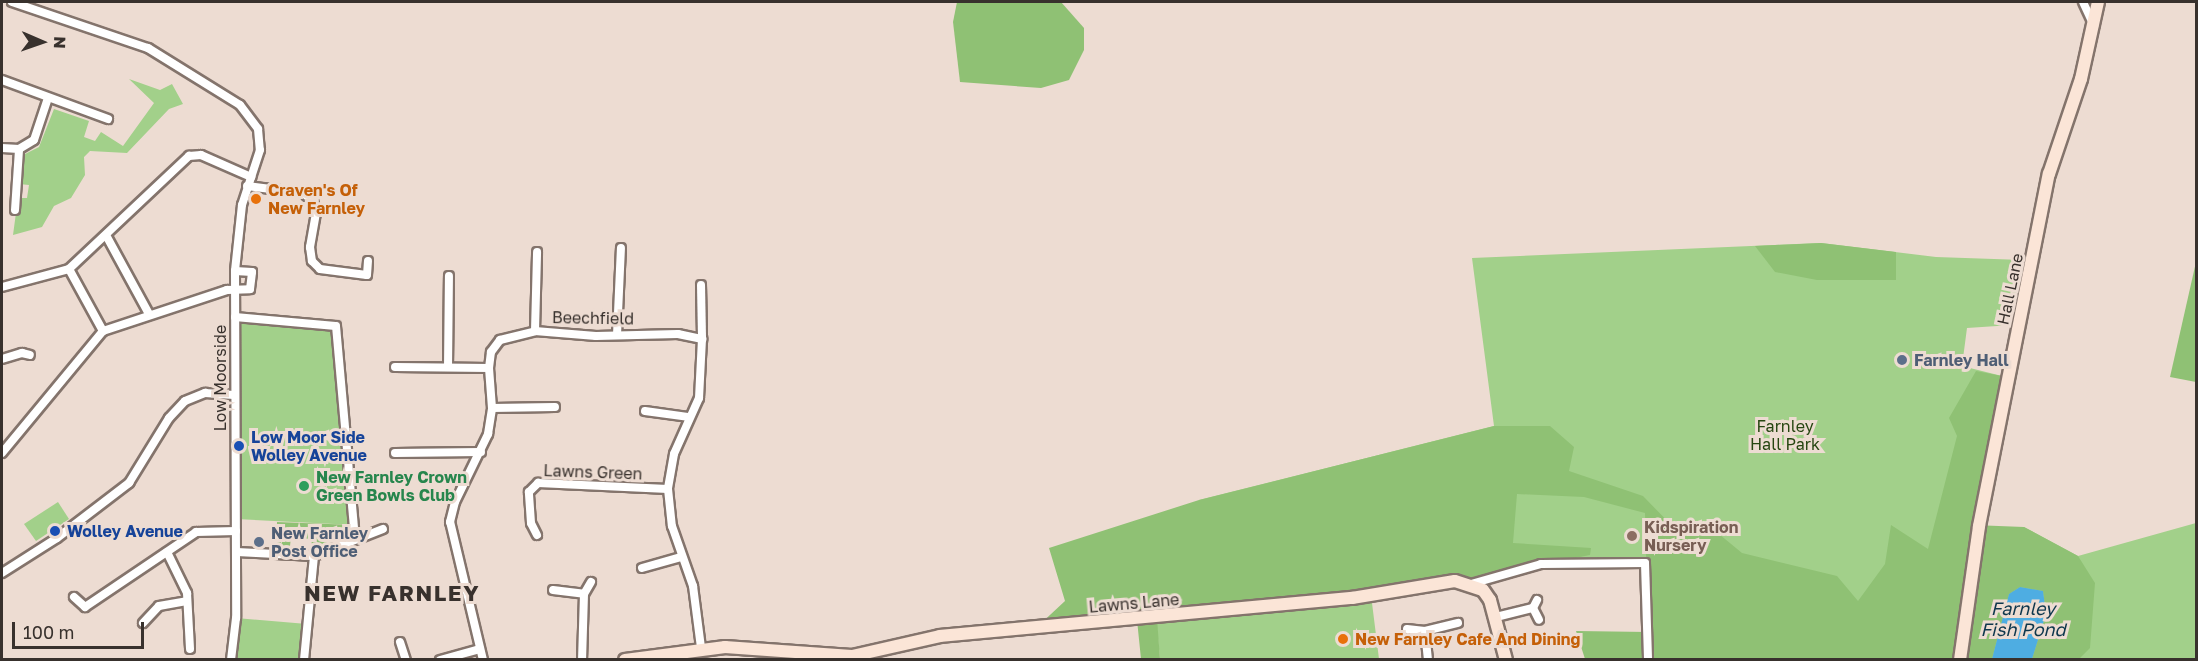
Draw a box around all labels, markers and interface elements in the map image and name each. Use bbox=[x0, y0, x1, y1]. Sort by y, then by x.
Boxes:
north arrow bbox=[12, 12, 72, 72]
text: N bbox=[50, 36, 70, 49]
place label: Craven's Of New Farnley bbox=[268, 180, 365, 218]
marker: Craven's Of New Farnley bbox=[249, 192, 263, 206]
street label: Hall Lane bbox=[1993, 251, 2027, 327]
street label: Beechfield bbox=[552, 308, 634, 328]
street label: Low Moorside bbox=[210, 325, 230, 431]
place label: Farnley Hall bbox=[1914, 350, 2009, 370]
marker: Farnley Hall bbox=[1895, 353, 1909, 367]
park label: Farnley Hall Park bbox=[1750, 416, 1820, 454]
place label: Low Moor Side Wolley Avenue bbox=[251, 427, 367, 465]
marker: Low Moor Side Wolley Avenue bbox=[232, 439, 246, 453]
street label: Lawns Green bbox=[543, 461, 643, 483]
place label: New Farnley Crown Green Bowls Club bbox=[316, 467, 467, 505]
marker: New Farnley Crown Green Bowls Club bbox=[297, 479, 311, 493]
place label: Kidspiration Nursery bbox=[1644, 517, 1738, 555]
place label: Wolley Avenue bbox=[67, 521, 183, 541]
place label: New Farnley Post Office bbox=[271, 523, 368, 561]
marker: Wolley Avenue bbox=[48, 524, 62, 538]
marker: Kidspiration Nursery bbox=[1625, 529, 1639, 543]
marker: New Farnley Post Office bbox=[252, 535, 266, 549]
district label: NEW FARNLEY bbox=[304, 580, 480, 606]
street label: Lawns Lane bbox=[1088, 589, 1180, 617]
water label: Farnley Fish Pond bbox=[1980, 598, 2066, 640]
scale bar bbox=[15, 610, 147, 648]
text: 100 m bbox=[23, 621, 74, 643]
place label: New Farnley Cafe And Dining bbox=[1355, 629, 1580, 649]
marker: New Farnley Cafe And Dining bbox=[1336, 632, 1350, 646]

